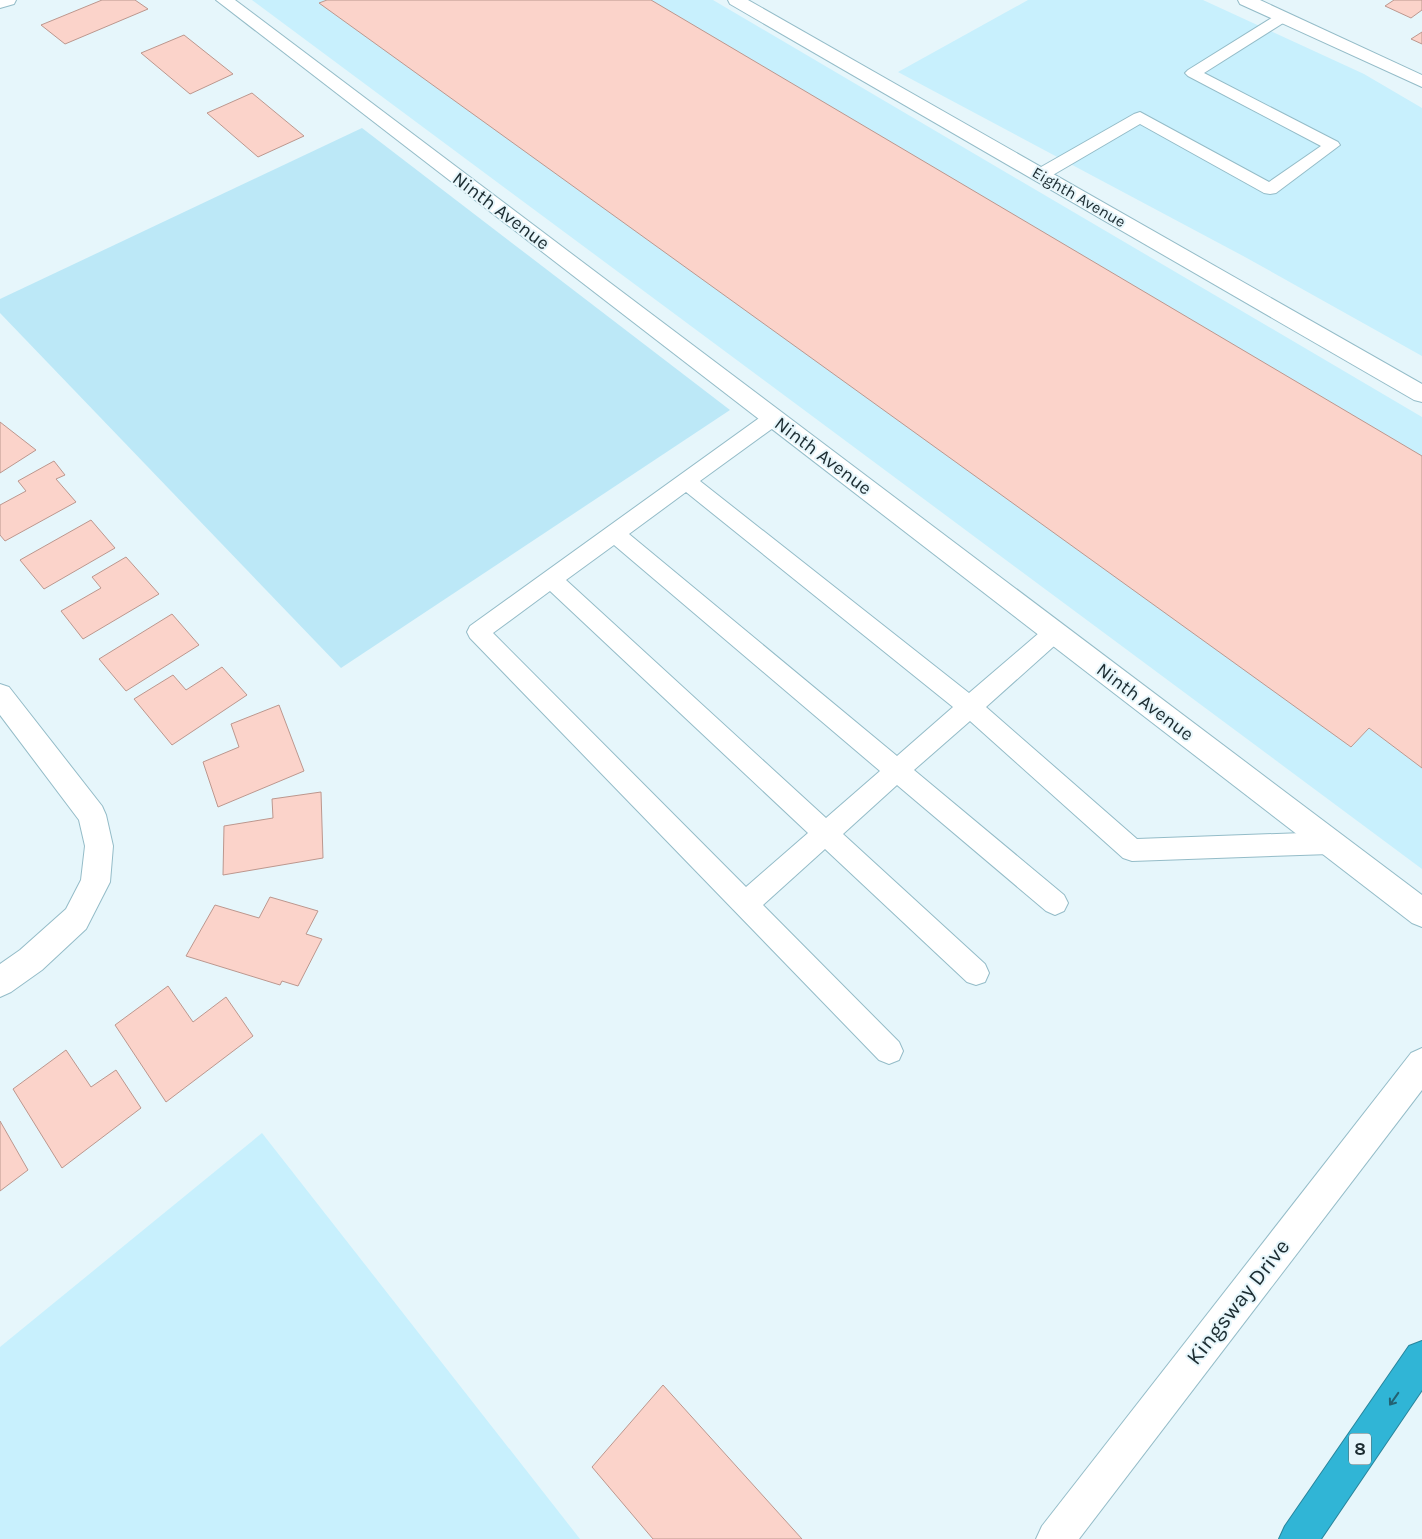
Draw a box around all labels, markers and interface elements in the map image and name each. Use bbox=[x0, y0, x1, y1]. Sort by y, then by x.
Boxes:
street label: Eighth Avenue bbox=[1029, 163, 1129, 231]
street label: Ninth Avenue bbox=[448, 167, 554, 255]
street label: Ninth Avenue bbox=[770, 412, 876, 500]
street label: Ninth Avenue bbox=[1092, 658, 1198, 746]
street label: Kingsway Drive bbox=[1181, 1234, 1295, 1370]
one-way arrow bbox=[1389, 1392, 1399, 1406]
road number: 8 bbox=[1349, 1434, 1371, 1465]

